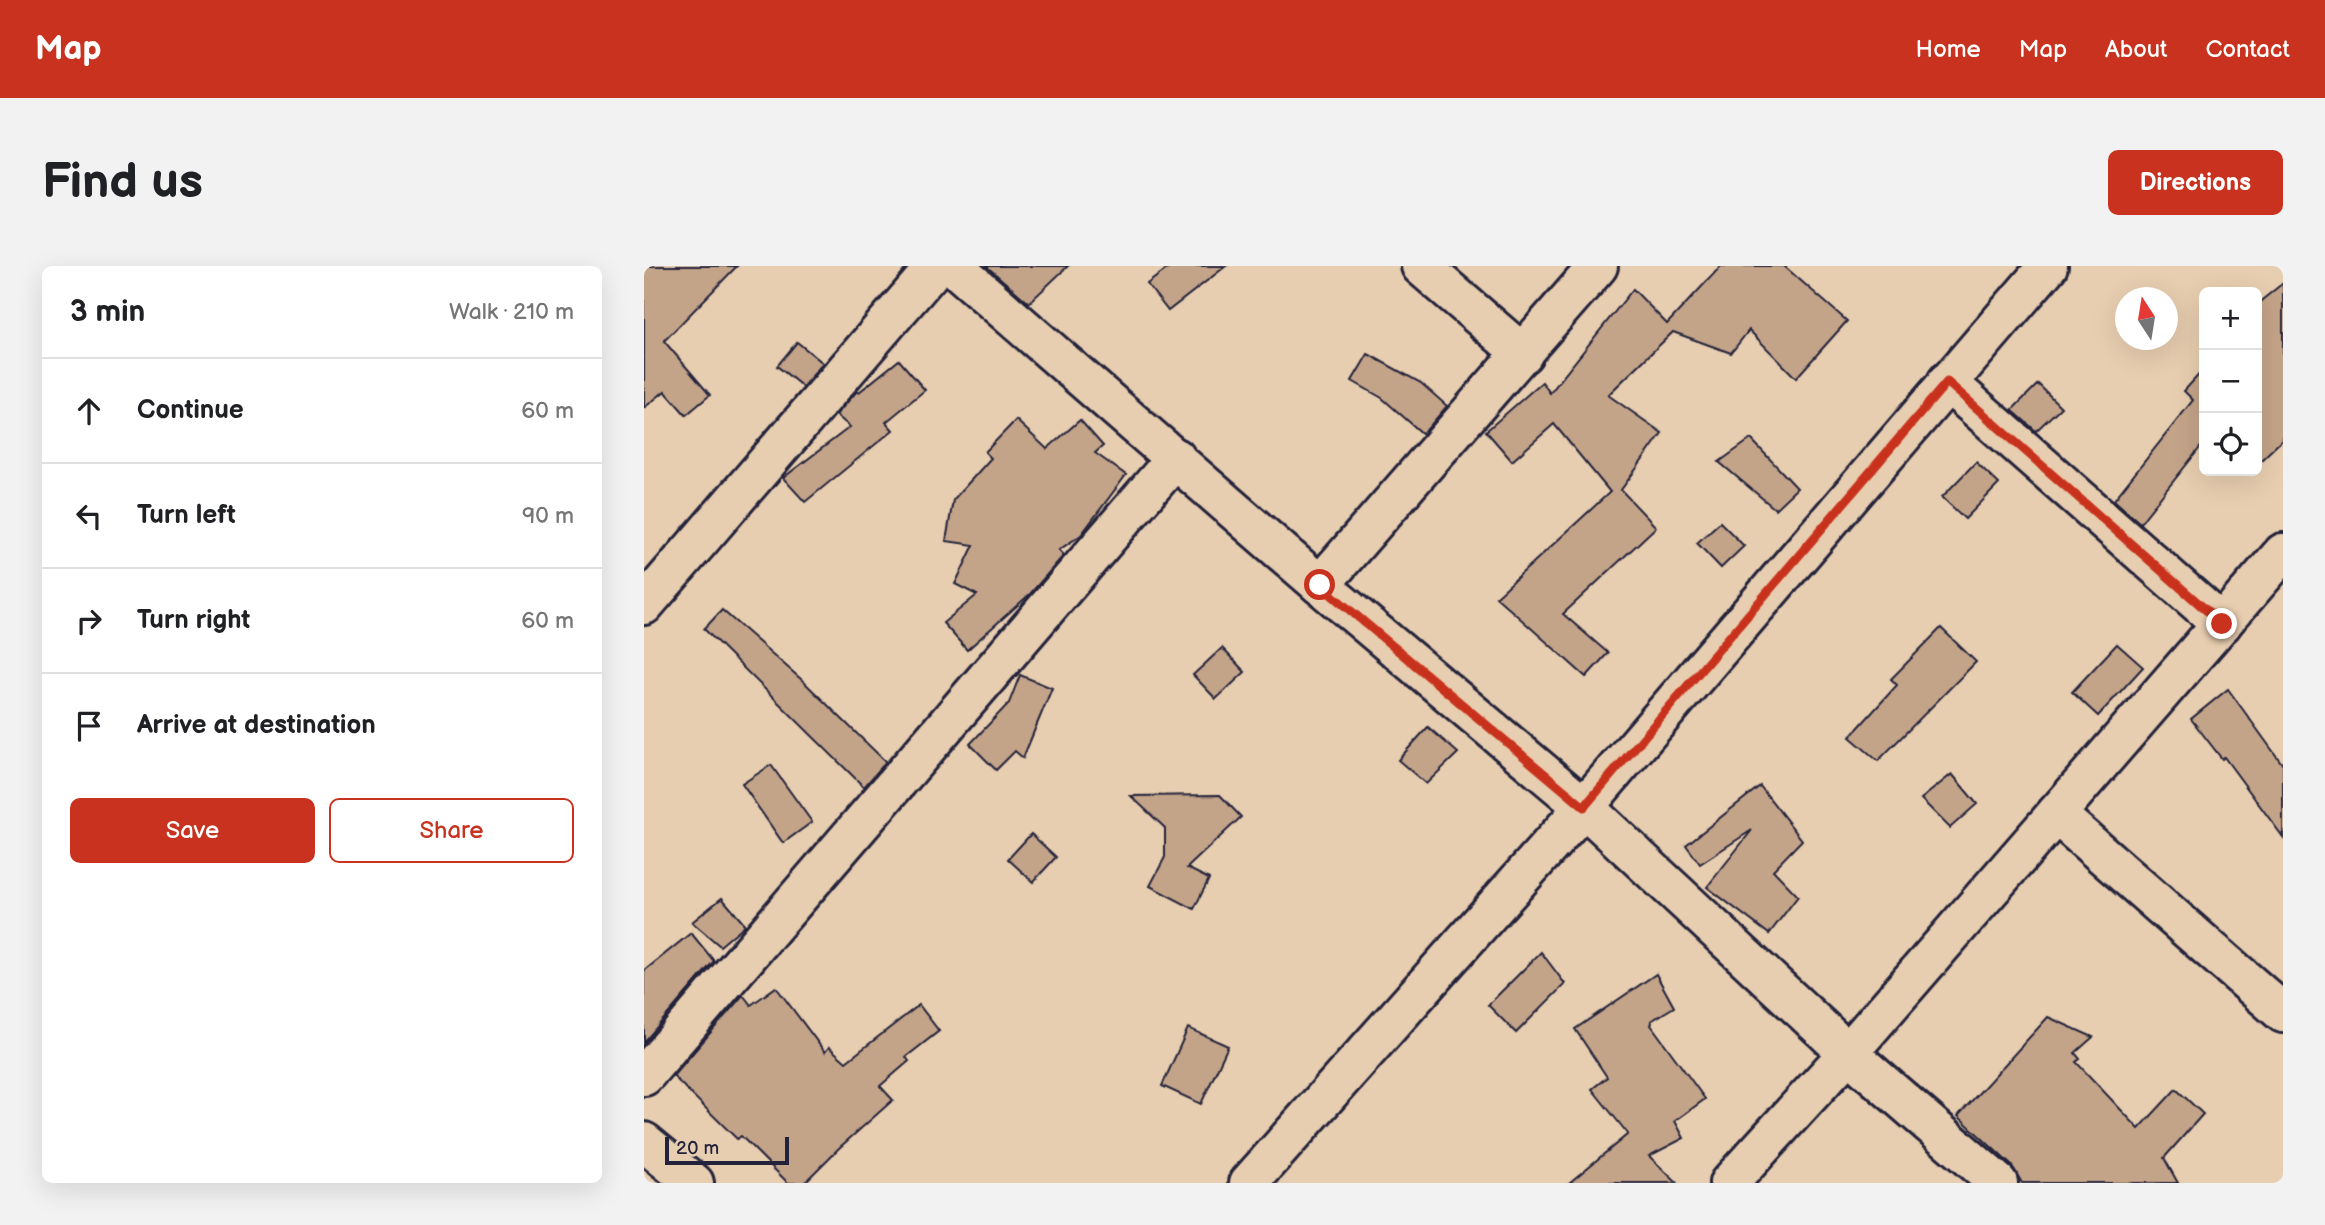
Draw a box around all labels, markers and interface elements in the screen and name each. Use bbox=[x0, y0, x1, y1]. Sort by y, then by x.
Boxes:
text: Map bbox=[35, 29, 101, 69]
text: Home bbox=[1916, 35, 1981, 64]
text: Map bbox=[2019, 35, 2067, 64]
text: About bbox=[2105, 35, 2167, 64]
text: Contact bbox=[2205, 35, 2290, 64]
button: Directions bbox=[2108, 150, 2283, 215]
text: Find us bbox=[42, 153, 203, 212]
north arrow bbox=[2115, 287, 2178, 350]
map controls bbox=[2199, 287, 2262, 476]
button: + bbox=[2199, 287, 2262, 350]
text: 3 min bbox=[70, 294, 145, 330]
text: Walk · 210 m bbox=[449, 298, 574, 326]
button: − bbox=[2199, 350, 2262, 413]
icon: ahead bbox=[70, 392, 108, 430]
text: Continue bbox=[137, 395, 244, 426]
text: 60 m bbox=[521, 397, 574, 425]
button: locate bbox=[2199, 413, 2262, 476]
icon: left bbox=[70, 497, 108, 535]
text: Turn left bbox=[137, 500, 236, 531]
text: 90 m bbox=[522, 502, 574, 530]
route start bbox=[1304, 569, 1335, 600]
icon: right bbox=[70, 602, 108, 640]
text: Turn right bbox=[137, 605, 250, 636]
text: 60 m bbox=[521, 607, 574, 635]
route end bbox=[2206, 608, 2237, 639]
icon: arrive bbox=[70, 707, 108, 745]
text: Arrive at destination bbox=[137, 710, 376, 741]
button: Save bbox=[70, 798, 315, 863]
button: Share bbox=[329, 798, 574, 863]
scale bar bbox=[665, 1134, 789, 1166]
text: 20 m bbox=[676, 1137, 719, 1160]

